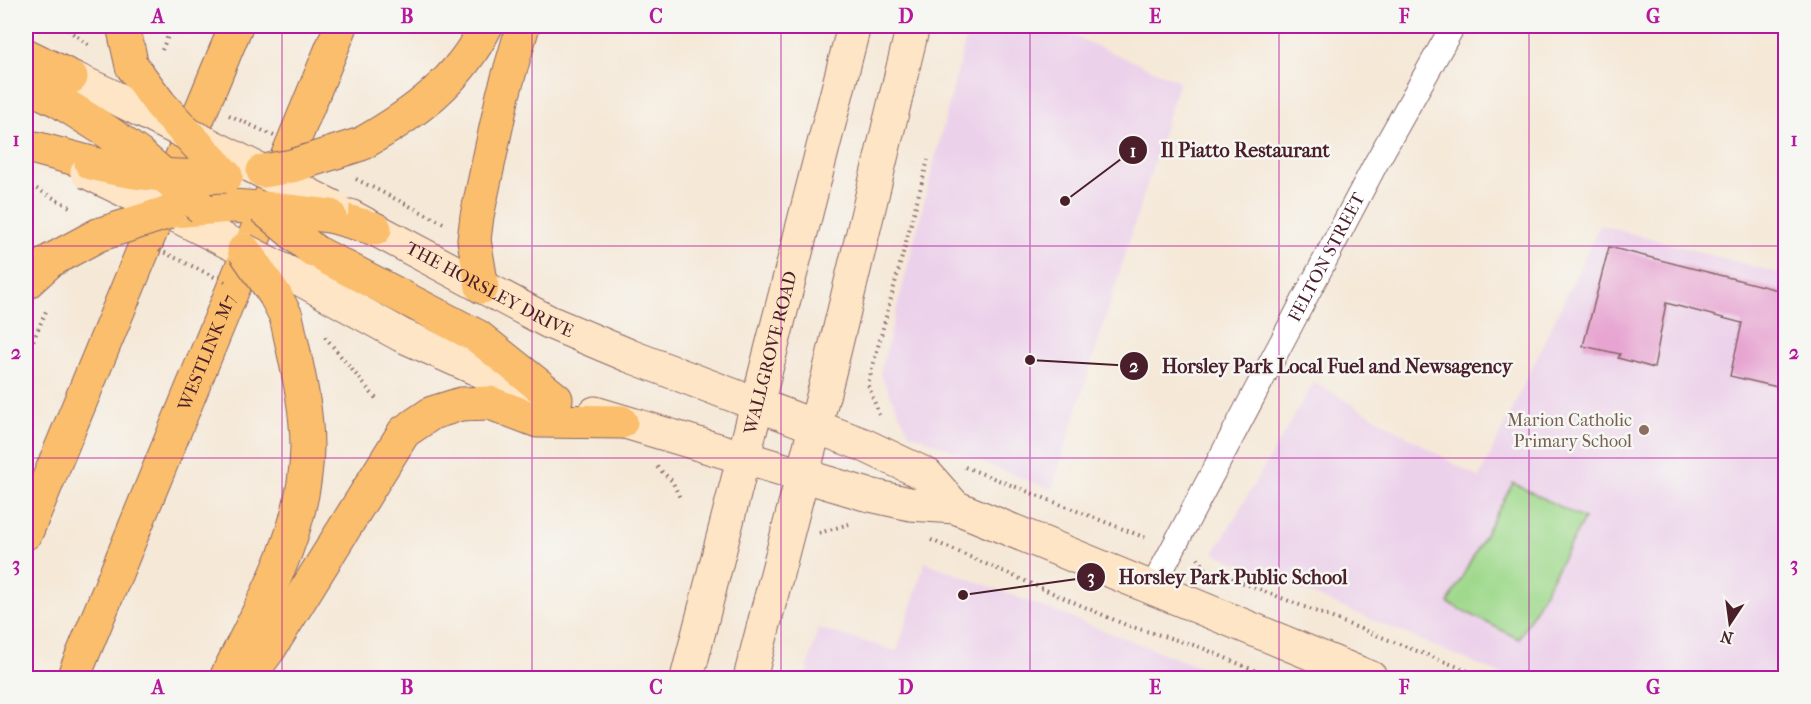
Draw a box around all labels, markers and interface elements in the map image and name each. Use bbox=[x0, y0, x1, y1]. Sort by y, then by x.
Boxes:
text: A bbox=[150, 5, 166, 28]
text: B bbox=[400, 5, 414, 28]
text: C bbox=[649, 5, 663, 28]
text: D bbox=[898, 5, 914, 28]
text: E bbox=[1149, 5, 1161, 28]
text: F bbox=[1398, 5, 1410, 28]
text: G bbox=[1646, 5, 1660, 28]
text: 1 bbox=[12, 128, 20, 151]
text: 1 bbox=[1790, 128, 1798, 151]
callout: Il Piatto Restaurant bbox=[1118, 131, 1341, 169]
text: Il Piatto Restaurant bbox=[1160, 139, 1330, 162]
text: 1 bbox=[1130, 141, 1136, 162]
street label: FELTON STREET bbox=[1284, 188, 1370, 326]
street label: THE HORSLEY DRIVE bbox=[402, 238, 576, 342]
street label: WALLGROVE ROAD bbox=[740, 269, 802, 437]
street label: WESTLINK M7 bbox=[174, 291, 241, 415]
text: 2 bbox=[11, 341, 21, 364]
text: 2 bbox=[1789, 341, 1799, 364]
callout: Horsley Park Local Fuel and Newsagency bbox=[1119, 347, 1524, 385]
text: Horsley Park Local Fuel and Newsagency bbox=[1162, 355, 1514, 378]
text: 2 bbox=[1129, 356, 1139, 377]
place label: Marion Catholic Primary School bbox=[1507, 410, 1632, 452]
marker: Marion Catholic Primary School bbox=[1637, 423, 1651, 437]
text: 3 bbox=[12, 553, 20, 576]
text: 3 bbox=[1790, 553, 1798, 576]
callout: Horsley Park Public School bbox=[1076, 558, 1359, 596]
text: Horsley Park Public School bbox=[1118, 566, 1348, 589]
text: 3 bbox=[1087, 567, 1095, 588]
north arrow bbox=[1700, 593, 1760, 653]
text: N bbox=[1718, 626, 1735, 648]
text: A bbox=[150, 676, 166, 699]
text: B bbox=[400, 676, 414, 699]
text: C bbox=[649, 676, 663, 699]
text: D bbox=[898, 676, 914, 699]
text: E bbox=[1149, 676, 1161, 699]
text: F bbox=[1398, 676, 1410, 699]
text: G bbox=[1646, 676, 1660, 699]

